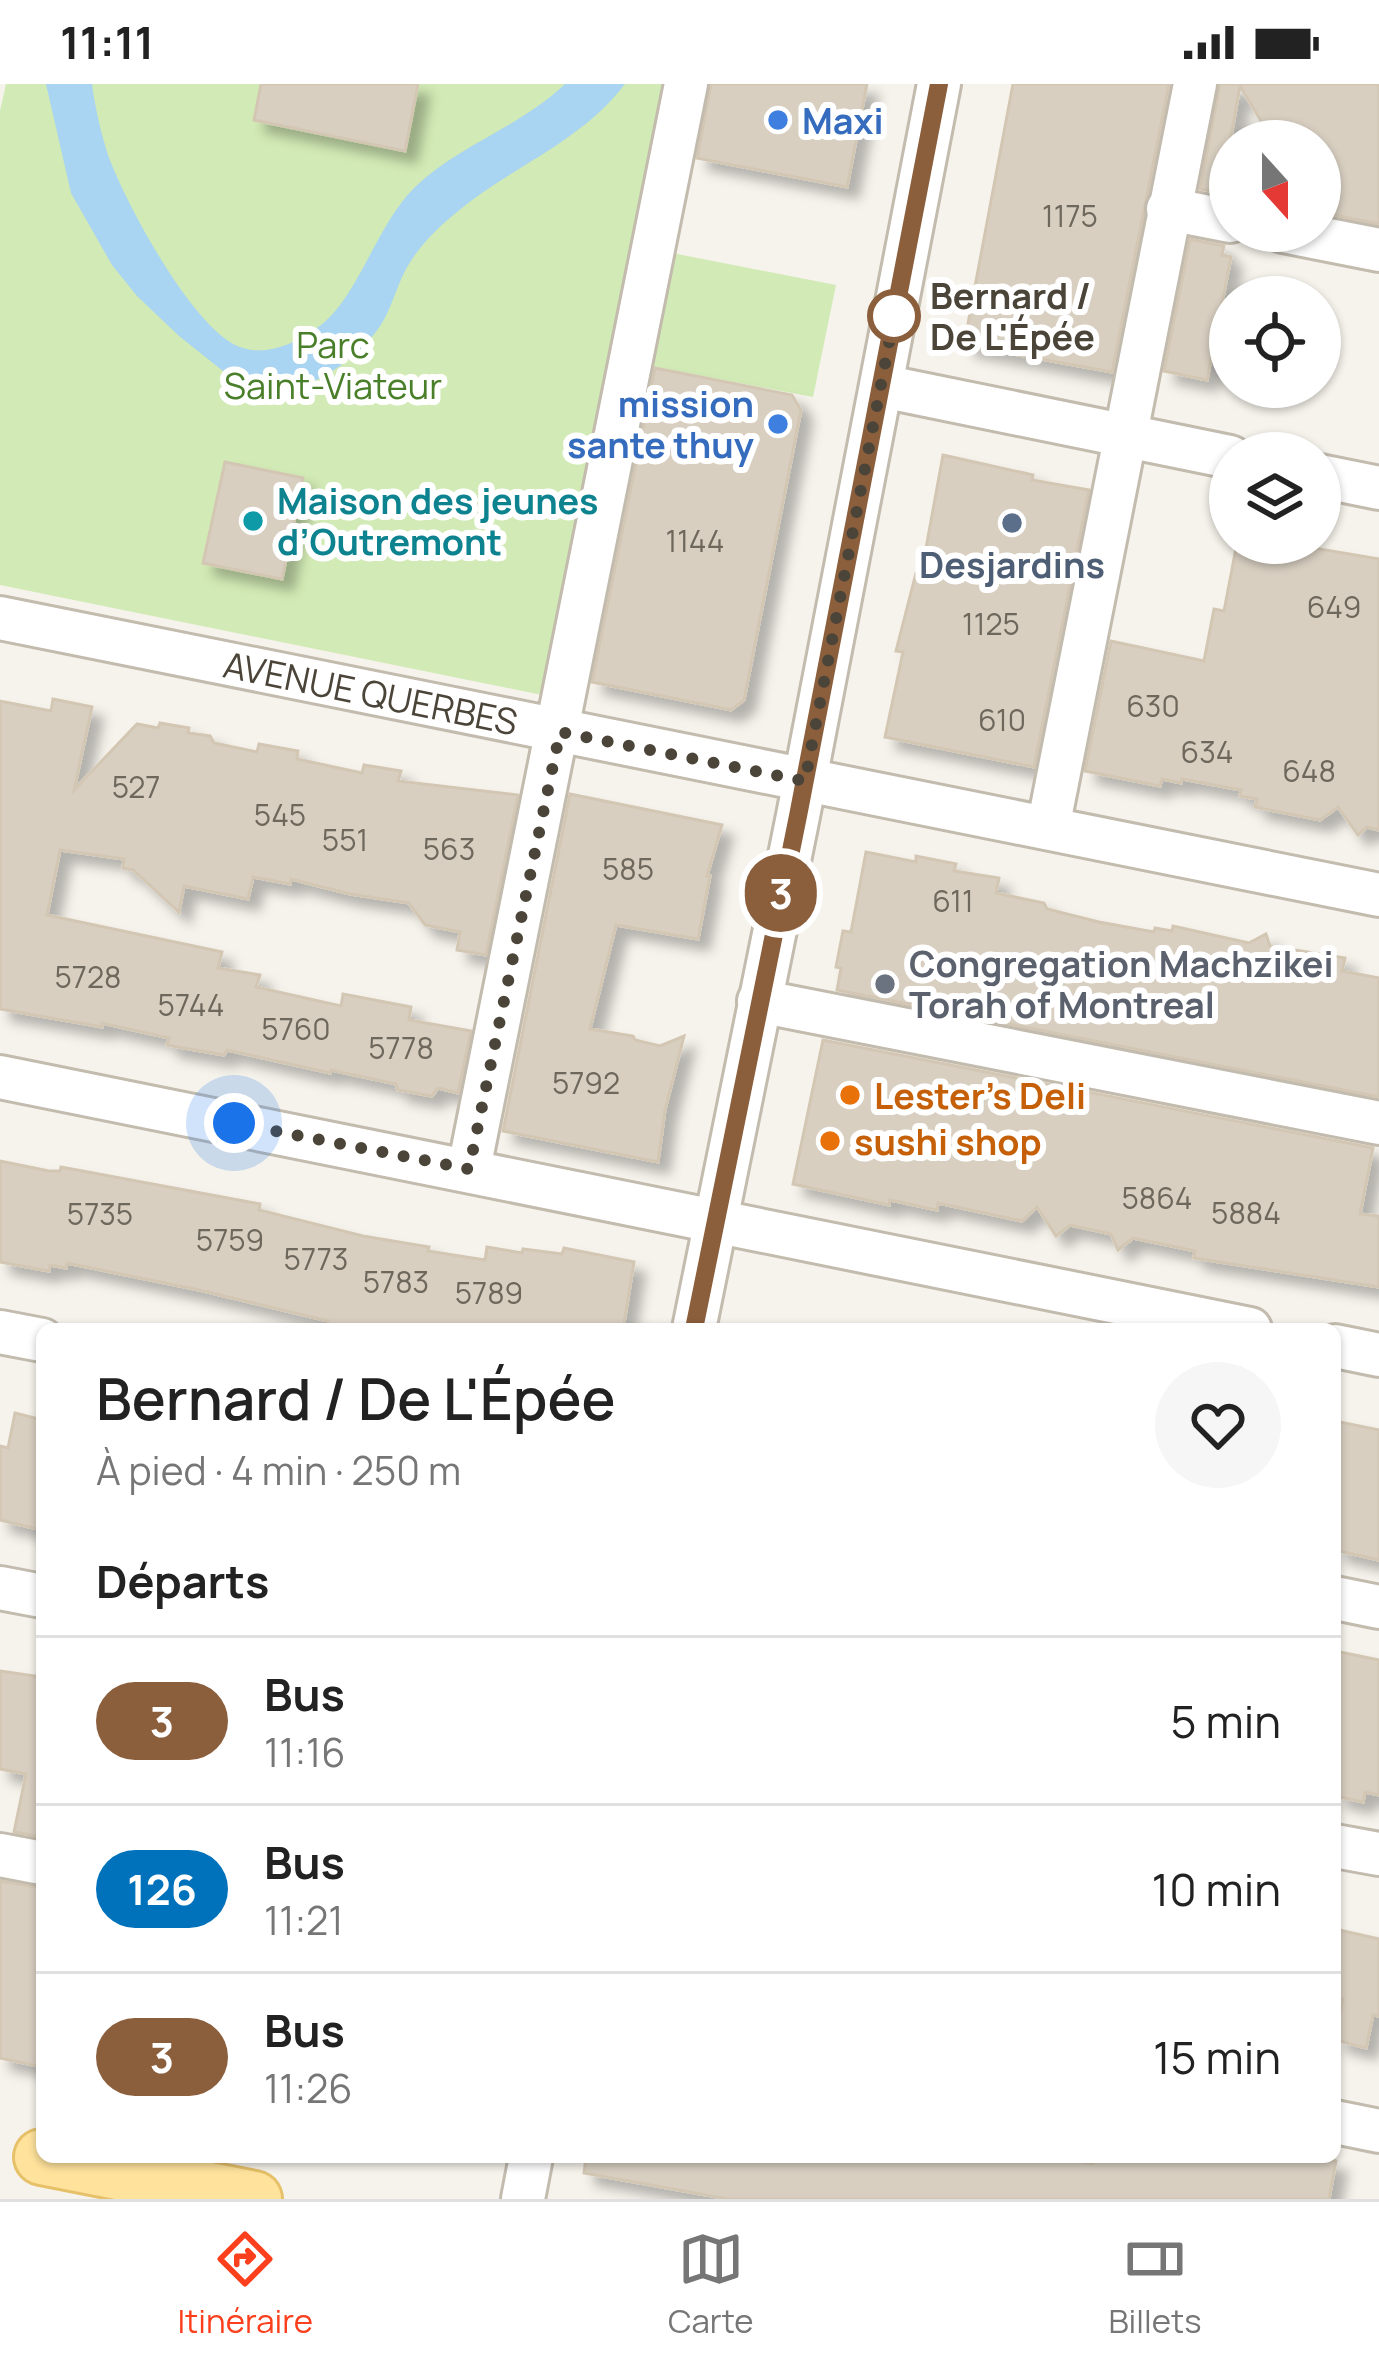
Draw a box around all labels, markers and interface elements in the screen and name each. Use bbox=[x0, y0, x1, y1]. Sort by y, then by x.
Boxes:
text: 11:11 bbox=[60, 11, 154, 73]
place label: Maxi bbox=[802, 96, 884, 145]
marker: Maxi bbox=[765, 107, 791, 133]
north arrow bbox=[1209, 120, 1341, 252]
map controls bbox=[1209, 120, 1341, 564]
house number: 1175 bbox=[1042, 195, 1098, 236]
place label: Bernard / De L'Épée bbox=[930, 271, 1095, 361]
button: locate bbox=[1209, 276, 1341, 408]
marker: Bernard / De L'Épée bbox=[869, 291, 919, 341]
park label: Parc Saint-Viateur bbox=[224, 320, 442, 410]
place label: mission sante thuy bbox=[567, 379, 754, 469]
marker: mission sante thuy bbox=[765, 411, 791, 437]
button: layers bbox=[1209, 432, 1341, 564]
place label: Maison des jeunes d’Outremont bbox=[277, 476, 599, 566]
marker: Maison des jeunes d’Outremont bbox=[240, 508, 266, 534]
marker: Desjardins bbox=[999, 510, 1025, 536]
house number: 1144 bbox=[665, 520, 725, 561]
place label: Desjardins bbox=[919, 540, 1105, 589]
house number: 649 bbox=[1307, 586, 1361, 627]
house number: 1125 bbox=[962, 603, 1020, 644]
street label: AVENUE QUERBES bbox=[219, 639, 522, 746]
house number: 630 bbox=[1126, 685, 1180, 726]
house number: 610 bbox=[978, 699, 1026, 740]
house number: 634 bbox=[1181, 731, 1233, 772]
house number: 648 bbox=[1282, 750, 1336, 791]
house number: 527 bbox=[112, 766, 160, 807]
house number: 545 bbox=[254, 794, 306, 835]
house number: 551 bbox=[322, 819, 368, 860]
house number: 563 bbox=[423, 828, 475, 869]
house number: 585 bbox=[602, 848, 654, 889]
line badge: 3 bbox=[742, 854, 820, 932]
text: 3 bbox=[769, 864, 793, 922]
house number: 611 bbox=[932, 880, 974, 921]
place label: Congregation Machzikei Torah of Montreal bbox=[909, 939, 1334, 1029]
house number: 5728 bbox=[55, 956, 121, 997]
marker: Congregation Machzikei Torah of Montreal bbox=[872, 971, 898, 997]
house number: 5744 bbox=[158, 984, 224, 1025]
house number: 5760 bbox=[261, 1008, 331, 1049]
house number: 5778 bbox=[368, 1027, 434, 1068]
house number: 5792 bbox=[552, 1062, 620, 1103]
place label: Lester's Deli bbox=[874, 1071, 1086, 1120]
marker: Lester's Deli bbox=[837, 1082, 863, 1108]
your location bbox=[204, 1093, 264, 1153]
place label: sushi shop bbox=[854, 1117, 1042, 1166]
marker: sushi shop bbox=[817, 1128, 843, 1154]
house number: 5864 bbox=[1121, 1177, 1193, 1218]
house number: 5884 bbox=[1211, 1192, 1281, 1233]
house number: 5735 bbox=[67, 1193, 133, 1234]
house number: 5759 bbox=[196, 1219, 264, 1260]
house number: 5773 bbox=[284, 1238, 348, 1279]
house number: 5783 bbox=[363, 1261, 429, 1302]
house number: 5789 bbox=[455, 1272, 523, 1313]
text: Bernard / De L'Épée bbox=[96, 1359, 615, 1437]
button: heart bbox=[1155, 1362, 1281, 1488]
text: À pied · 4 min · 250 m bbox=[96, 1443, 461, 1497]
text: Départs bbox=[96, 1550, 269, 1612]
text: Bus bbox=[264, 1663, 345, 1725]
text: 5 min bbox=[1171, 1690, 1281, 1752]
text: 3 bbox=[150, 1692, 174, 1750]
text: 11:16 bbox=[264, 1725, 346, 1779]
text: Bus bbox=[264, 1831, 345, 1893]
text: 10 min bbox=[1152, 1858, 1281, 1920]
text: 126 bbox=[127, 1860, 197, 1918]
text: 11:21 bbox=[264, 1893, 344, 1947]
text: Bus bbox=[264, 1999, 345, 2061]
text: 15 min bbox=[1153, 2026, 1281, 2088]
text: 3 bbox=[150, 2028, 174, 2086]
text: 11:26 bbox=[264, 2061, 353, 2115]
tab: Itinéraire bbox=[177, 2226, 313, 2343]
tab: Carte bbox=[668, 2226, 754, 2343]
tab: Billets bbox=[1108, 2226, 1202, 2343]

